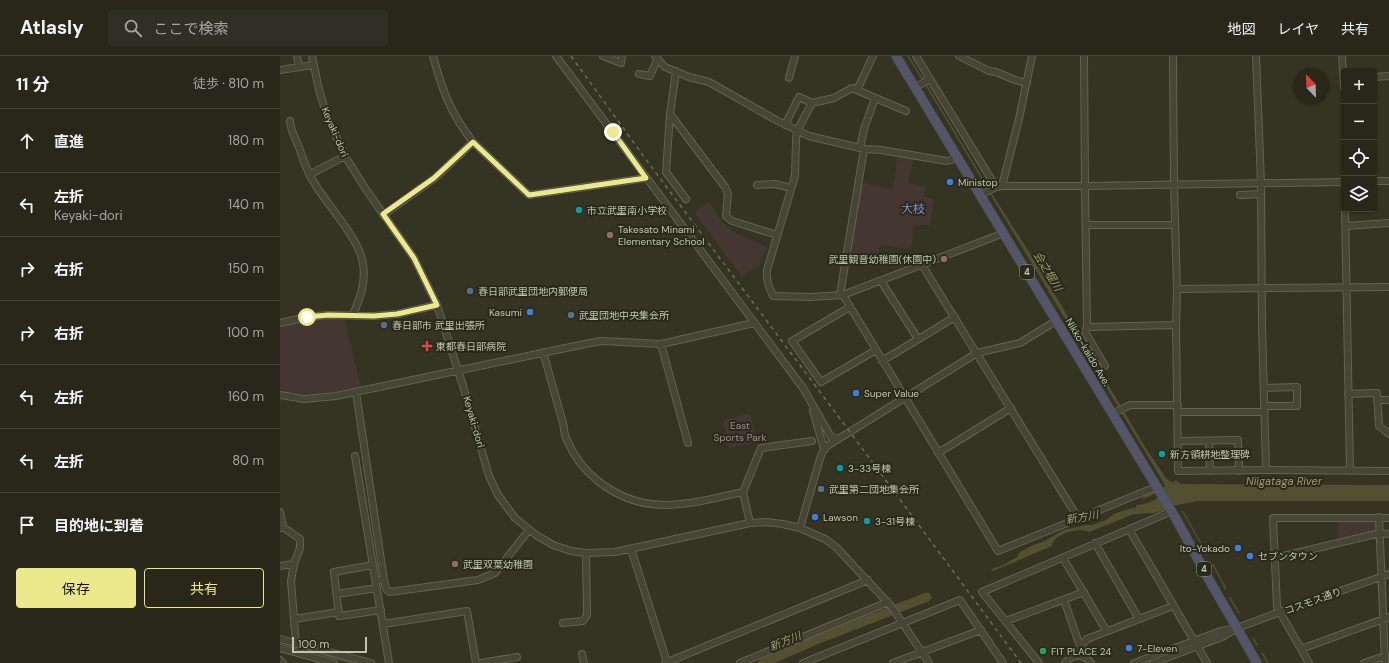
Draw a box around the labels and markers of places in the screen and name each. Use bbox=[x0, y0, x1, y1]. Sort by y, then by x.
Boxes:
place label: Ministop bbox=[958, 176, 998, 189]
marker: Ministop bbox=[945, 177, 955, 187]
place label: 市立武里南小学校 bbox=[587, 204, 667, 217]
marker: 市立武里南小学校 bbox=[574, 205, 584, 215]
place label: Takesato Minami Elementary School bbox=[618, 223, 705, 248]
marker: Takesato Minami Elementary School bbox=[605, 230, 615, 240]
place label: 武里観音幼稚園(休園中) bbox=[829, 253, 936, 266]
marker: 武里観音幼稚園(休園中) bbox=[939, 254, 949, 264]
place label: 春日部武里団地内郵便局 bbox=[478, 285, 588, 298]
marker: 春日部武里団地内郵便局 bbox=[465, 286, 475, 296]
place label: Kasumi bbox=[489, 306, 522, 319]
marker: Kasumi bbox=[525, 307, 535, 317]
place label: 武里団地中央集会所 bbox=[579, 309, 669, 322]
marker: 武里団地中央集会所 bbox=[566, 310, 576, 320]
place label: 春日部市 武里出張所 bbox=[392, 319, 485, 332]
marker: 春日部市 武里出張所 bbox=[379, 320, 389, 330]
marker: 東都春日部病院 bbox=[421, 340, 433, 352]
place label: 東都春日部病院 bbox=[436, 340, 506, 353]
place label: Super Value bbox=[864, 387, 919, 400]
marker: Super Value bbox=[851, 388, 861, 398]
place label: 新方領耕地整理碑 bbox=[1170, 448, 1250, 461]
marker: 新方領耕地整理碑 bbox=[1157, 449, 1167, 459]
place label: 3-33号棟 bbox=[848, 462, 891, 475]
marker: 3-33号棟 bbox=[835, 463, 845, 473]
place label: 武里第二団地集会所 bbox=[829, 483, 919, 496]
marker: 武里第二団地集会所 bbox=[816, 484, 826, 494]
place label: Lawson bbox=[823, 511, 858, 524]
marker: Lawson bbox=[810, 512, 820, 522]
place label: 3-31号棟 bbox=[875, 515, 915, 528]
marker: 3-31号棟 bbox=[862, 516, 872, 526]
place label: Ito-Yokado bbox=[1180, 542, 1230, 555]
marker: Ito-Yokado bbox=[1233, 543, 1243, 553]
place label: セブンタウン bbox=[1258, 550, 1318, 563]
marker: セブンタウン bbox=[1245, 551, 1255, 561]
place label: 武里双葉幼稚園 bbox=[463, 558, 533, 571]
marker: 武里双葉幼稚園 bbox=[450, 559, 460, 569]
place label: 7-Eleven bbox=[1137, 642, 1177, 655]
marker: 7-Eleven bbox=[1124, 643, 1134, 653]
place label: FIT PLACE 24 bbox=[1051, 645, 1111, 658]
marker: FIT PLACE 24 bbox=[1038, 646, 1048, 656]

